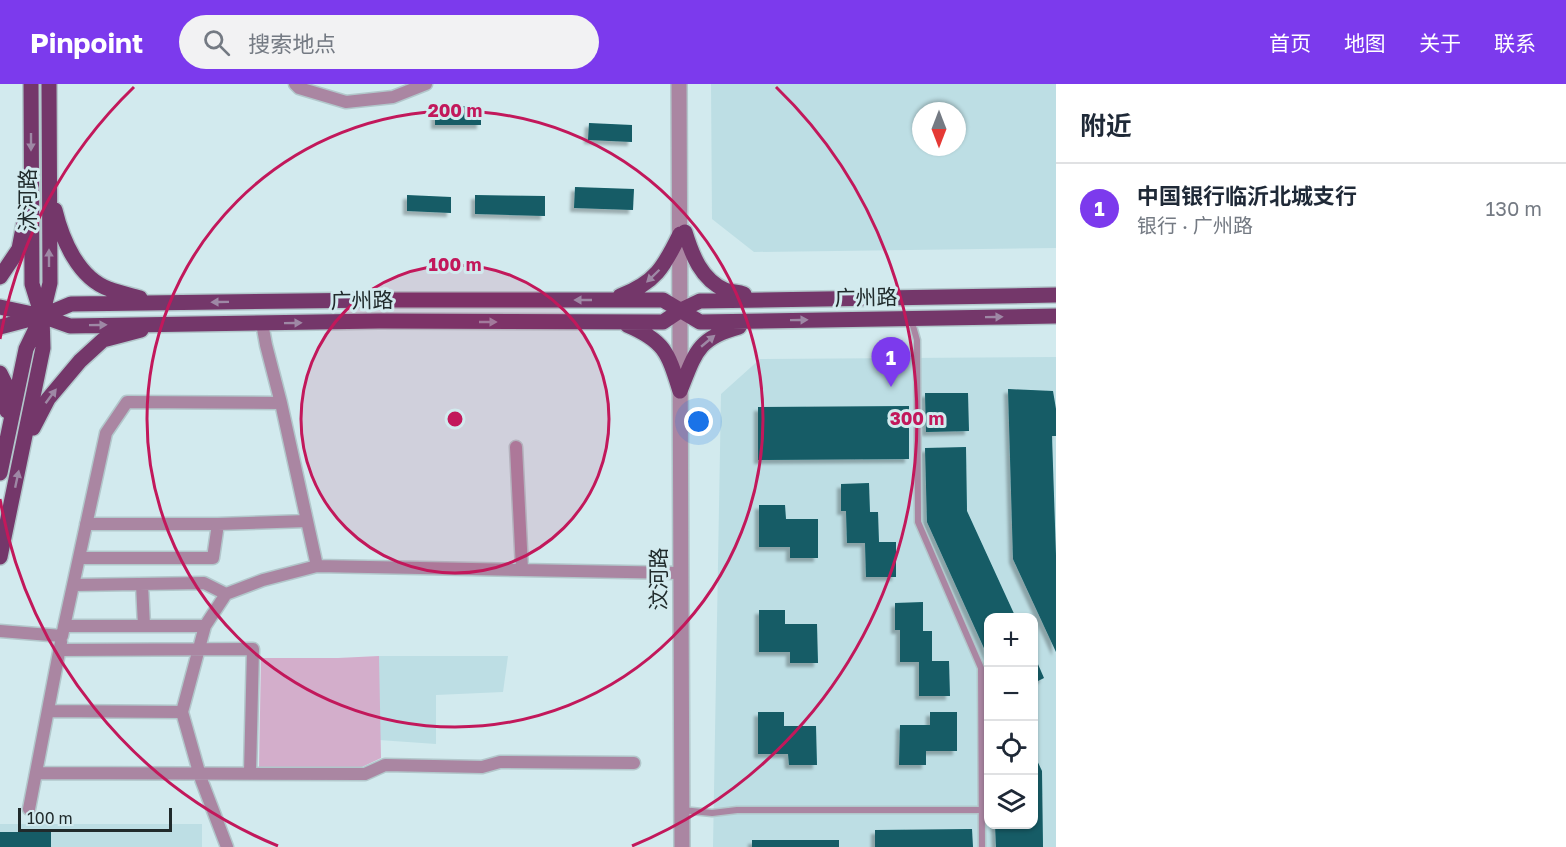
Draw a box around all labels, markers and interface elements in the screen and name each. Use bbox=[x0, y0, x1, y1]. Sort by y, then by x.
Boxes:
search box bbox=[179, 15, 599, 69]
text: Pinpoint bbox=[30, 26, 143, 59]
icon: search bbox=[200, 26, 233, 59]
text: 搜索地点 bbox=[248, 30, 336, 57]
text: 首页 bbox=[1269, 30, 1311, 56]
text: 地图 bbox=[1344, 30, 1386, 56]
text: 关于 bbox=[1419, 30, 1461, 56]
text: 联系 bbox=[1494, 30, 1536, 56]
text: 200 m bbox=[428, 99, 482, 121]
north arrow bbox=[912, 102, 966, 156]
text: 附近 bbox=[1080, 110, 1132, 141]
one-way arrow bbox=[26, 133, 36, 152]
street label: 沭河路 bbox=[14, 169, 40, 232]
text: 中国银行临沂北城支行 bbox=[1137, 182, 1357, 209]
text: 1 bbox=[1094, 196, 1105, 220]
text: 130 m bbox=[1486, 196, 1542, 220]
text: 银行 · 广州路 bbox=[1137, 213, 1253, 237]
one-way arrow bbox=[44, 248, 54, 267]
text: 100 m bbox=[429, 253, 481, 275]
one-way arrow bbox=[645, 269, 660, 283]
street label: 广州路 bbox=[834, 283, 898, 311]
street label: 广州路 bbox=[330, 286, 394, 314]
one-way arrow bbox=[573, 295, 592, 305]
one-way arrow bbox=[210, 297, 229, 307]
one-way arrow bbox=[984, 312, 1003, 322]
one-way arrow bbox=[789, 315, 808, 325]
one-way arrow bbox=[479, 317, 498, 327]
one-way arrow bbox=[284, 318, 303, 327]
one-way arrow bbox=[89, 320, 108, 330]
one-way arrow bbox=[700, 335, 715, 348]
pin: 1 bbox=[872, 338, 910, 387]
one-way arrow bbox=[45, 388, 57, 403]
your location bbox=[684, 407, 713, 436]
text: 300 m bbox=[890, 407, 944, 429]
centre of rings bbox=[445, 409, 465, 429]
one-way arrow bbox=[13, 470, 22, 489]
street label: 汶河路 bbox=[645, 548, 671, 611]
map controls bbox=[984, 613, 1038, 829]
button: + bbox=[984, 613, 1038, 667]
button: − bbox=[984, 667, 1038, 721]
button: locate bbox=[984, 721, 1038, 775]
button: layers bbox=[984, 775, 1038, 829]
scale bar bbox=[18, 805, 172, 832]
text: 100 m bbox=[27, 808, 73, 828]

